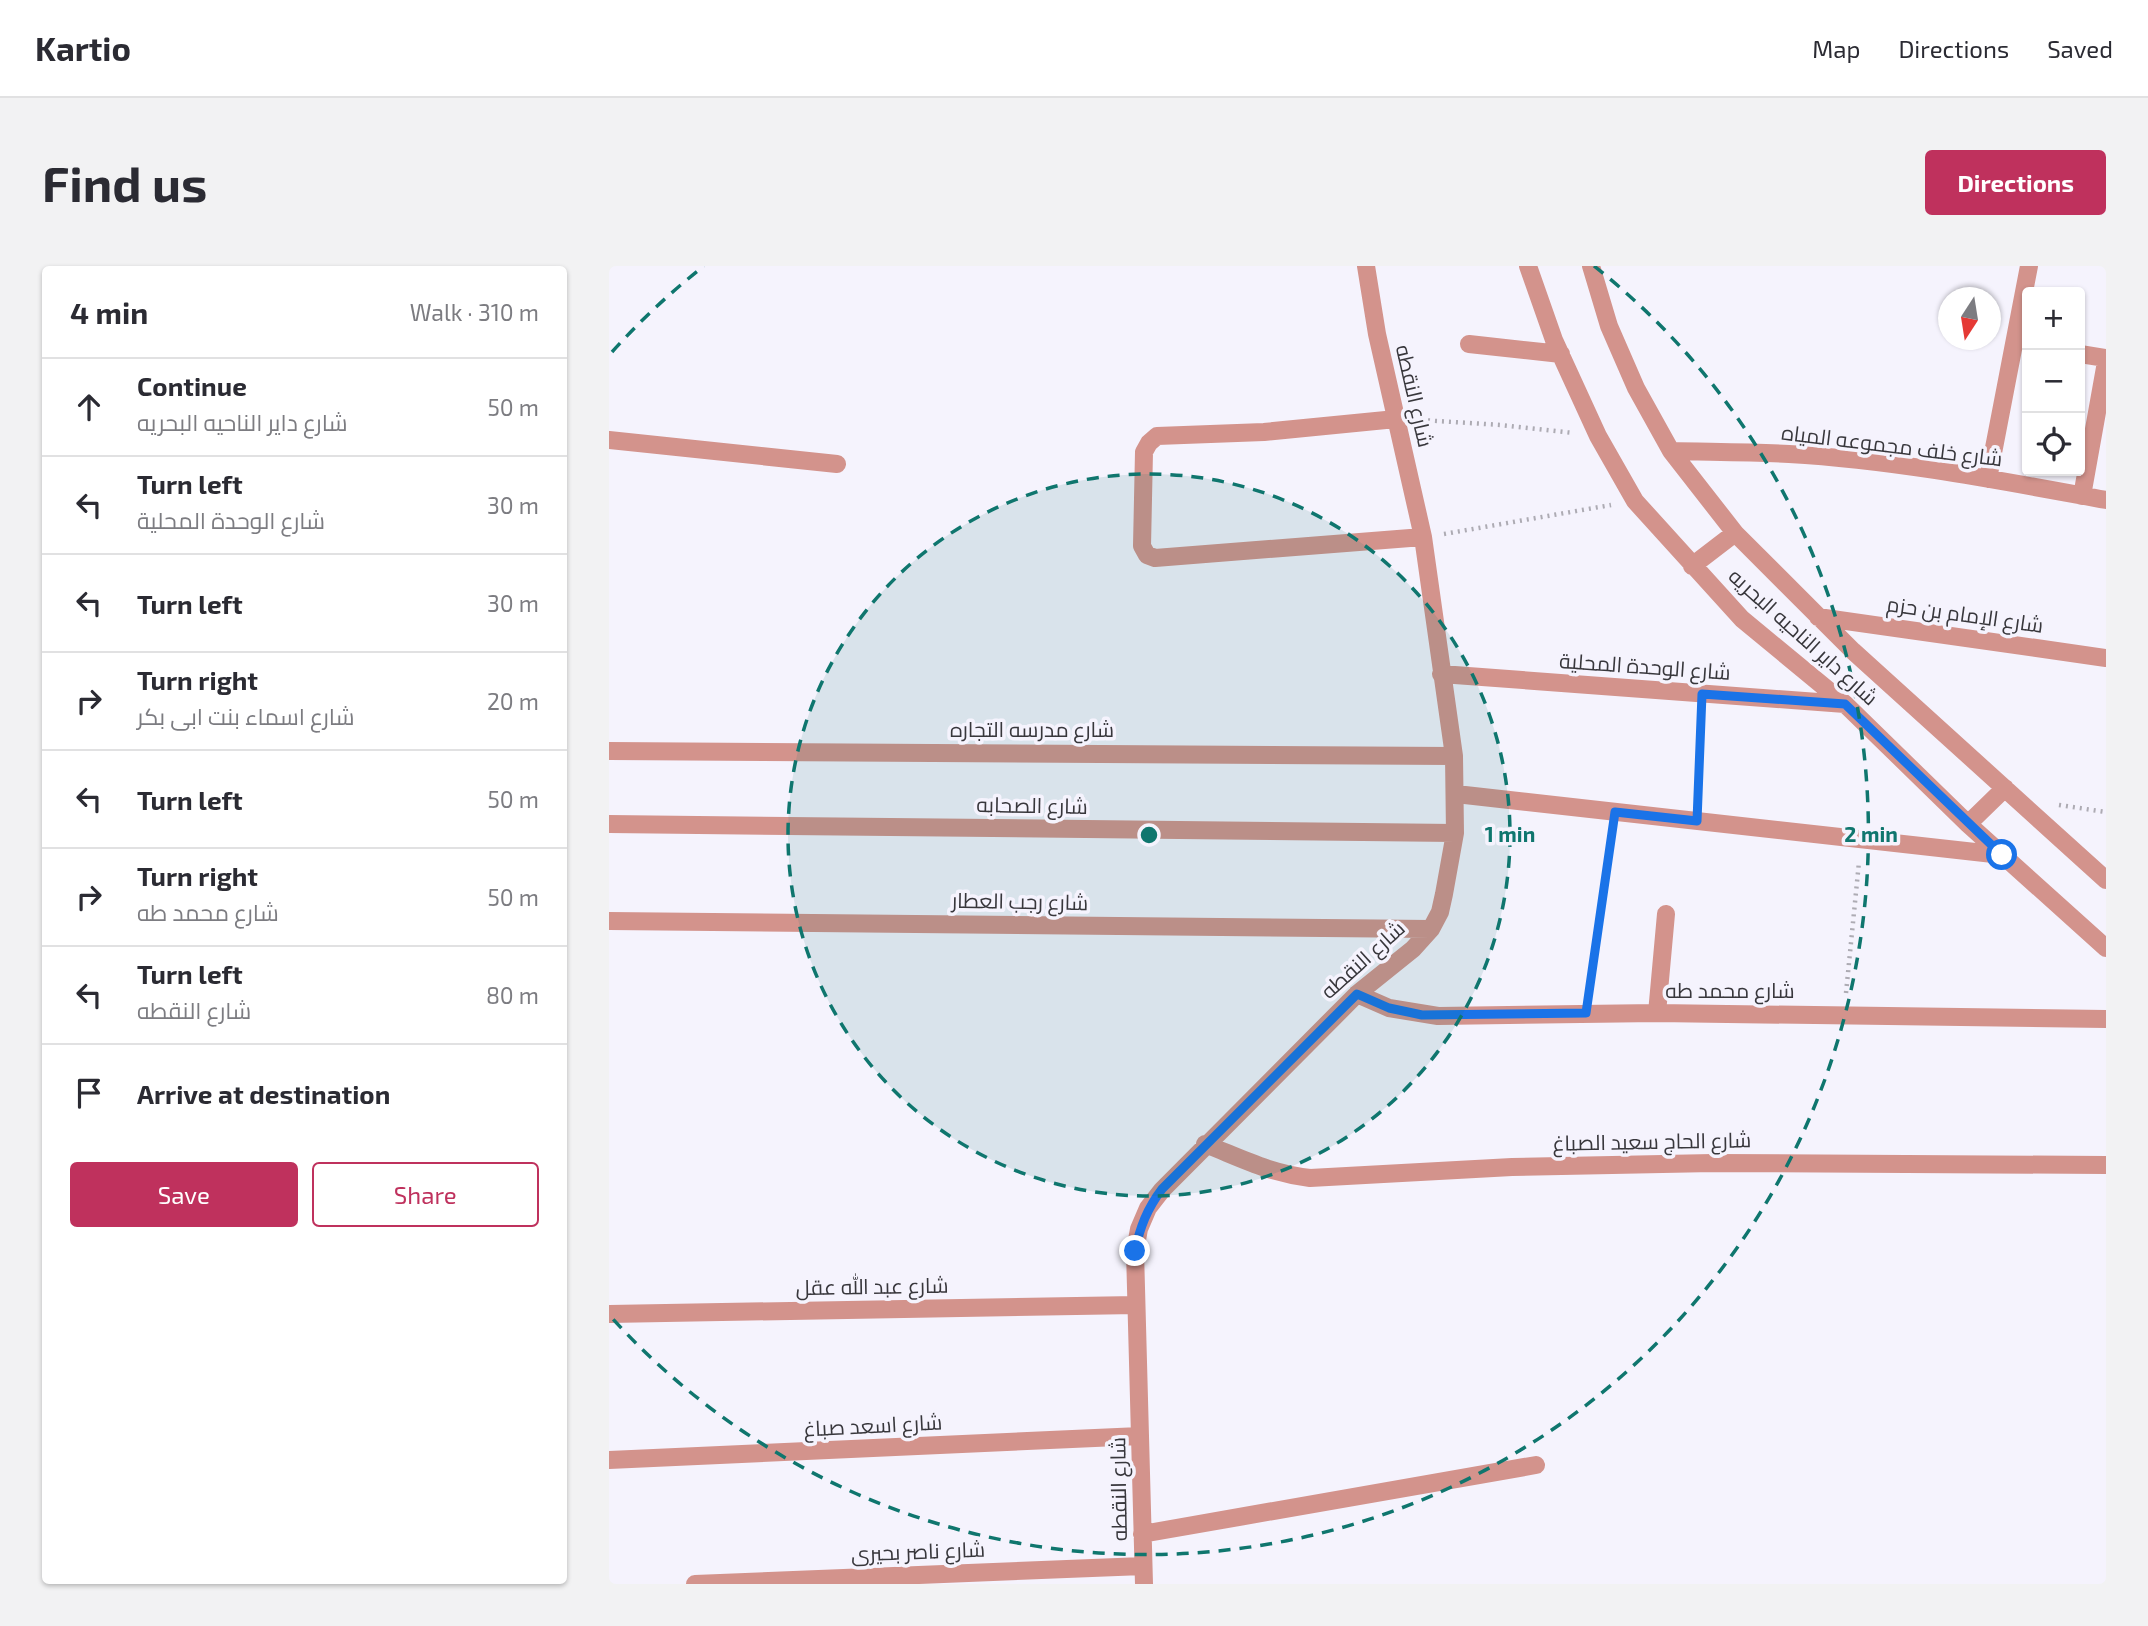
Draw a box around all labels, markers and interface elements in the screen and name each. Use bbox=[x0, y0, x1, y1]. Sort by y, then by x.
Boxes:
text: Kartio bbox=[35, 28, 131, 68]
text: Map bbox=[1812, 34, 1860, 63]
text: Directions bbox=[1898, 34, 2009, 63]
text: Saved bbox=[2047, 34, 2113, 63]
button: Directions bbox=[1925, 150, 2106, 215]
text: Find us bbox=[42, 153, 207, 212]
north arrow bbox=[1938, 287, 2001, 350]
map controls bbox=[2022, 287, 2085, 476]
button: + bbox=[2022, 287, 2085, 350]
text: 4 min bbox=[70, 294, 148, 330]
text: Walk · 310 m bbox=[410, 298, 539, 326]
street label: شارع النقطه bbox=[1389, 342, 1439, 450]
button: − bbox=[2022, 350, 2085, 413]
text: Continue bbox=[137, 370, 247, 401]
icon: ahead bbox=[70, 388, 108, 426]
text: 50 m bbox=[488, 393, 539, 421]
text: شارع داير الناحيه البحريه bbox=[137, 408, 347, 436]
button: locate bbox=[2022, 413, 2085, 476]
street label: شارع خلف مجموعه المياه bbox=[1780, 419, 2004, 473]
text: Turn left bbox=[137, 468, 243, 499]
icon: left bbox=[70, 486, 108, 524]
text: 30 m bbox=[487, 491, 539, 519]
text: شارع الوحدة المحلية bbox=[137, 506, 325, 534]
street label: شارع داير الناحيه البحريه bbox=[1722, 562, 1884, 712]
icon: left bbox=[70, 584, 108, 622]
text: Turn left bbox=[137, 588, 243, 619]
text: 30 m bbox=[487, 589, 539, 617]
street label: شارع الإمام بن حزم bbox=[1885, 590, 2045, 640]
street label: شارع الوحدة المحلية bbox=[1558, 647, 1732, 687]
text: Turn right bbox=[137, 664, 258, 695]
icon: right bbox=[70, 682, 108, 720]
text: 20 m bbox=[487, 687, 539, 715]
text: شارع اسماء بنت ابى بكر bbox=[137, 702, 355, 730]
street label: شارع مدرسه التجاره bbox=[950, 716, 1114, 744]
icon: left bbox=[70, 780, 108, 818]
text: Turn left bbox=[137, 784, 243, 815]
text: 50 m bbox=[488, 785, 539, 813]
street label: شارع الصحابه bbox=[976, 791, 1088, 821]
text: 1 min bbox=[1485, 821, 1535, 846]
text: 2 min bbox=[1844, 821, 1898, 846]
centre of rings bbox=[1137, 823, 1161, 847]
route start bbox=[1986, 839, 2017, 870]
text: Turn right bbox=[137, 860, 258, 891]
icon: right bbox=[70, 878, 108, 916]
text: 50 m bbox=[488, 883, 539, 911]
street label: شارع رجب العطار bbox=[950, 887, 1089, 917]
text: شارع محمد طه bbox=[137, 898, 279, 926]
street label: شارع النقطه bbox=[1315, 915, 1411, 1005]
text: Turn left bbox=[137, 958, 243, 989]
icon: left bbox=[70, 976, 108, 1014]
street label: شارع محمد طه bbox=[1665, 977, 1795, 1005]
text: 80 m bbox=[486, 981, 539, 1009]
text: شارع النقطه bbox=[137, 996, 251, 1024]
icon: arrive bbox=[70, 1074, 108, 1112]
text: Arrive at destination bbox=[137, 1078, 390, 1109]
street label: شارع الحاج سعيد الصباغ bbox=[1552, 1126, 1752, 1158]
button: Save bbox=[70, 1162, 298, 1227]
button: Share bbox=[312, 1162, 539, 1227]
route end bbox=[1119, 1235, 1150, 1266]
street label: شارع عبد الله عقل bbox=[795, 1272, 949, 1302]
street label: شارع اسعد صباغ bbox=[803, 1408, 943, 1444]
street label: شارع النقطه bbox=[1104, 1437, 1134, 1541]
street label: شارع ناصر بحيرى bbox=[850, 1536, 986, 1568]

